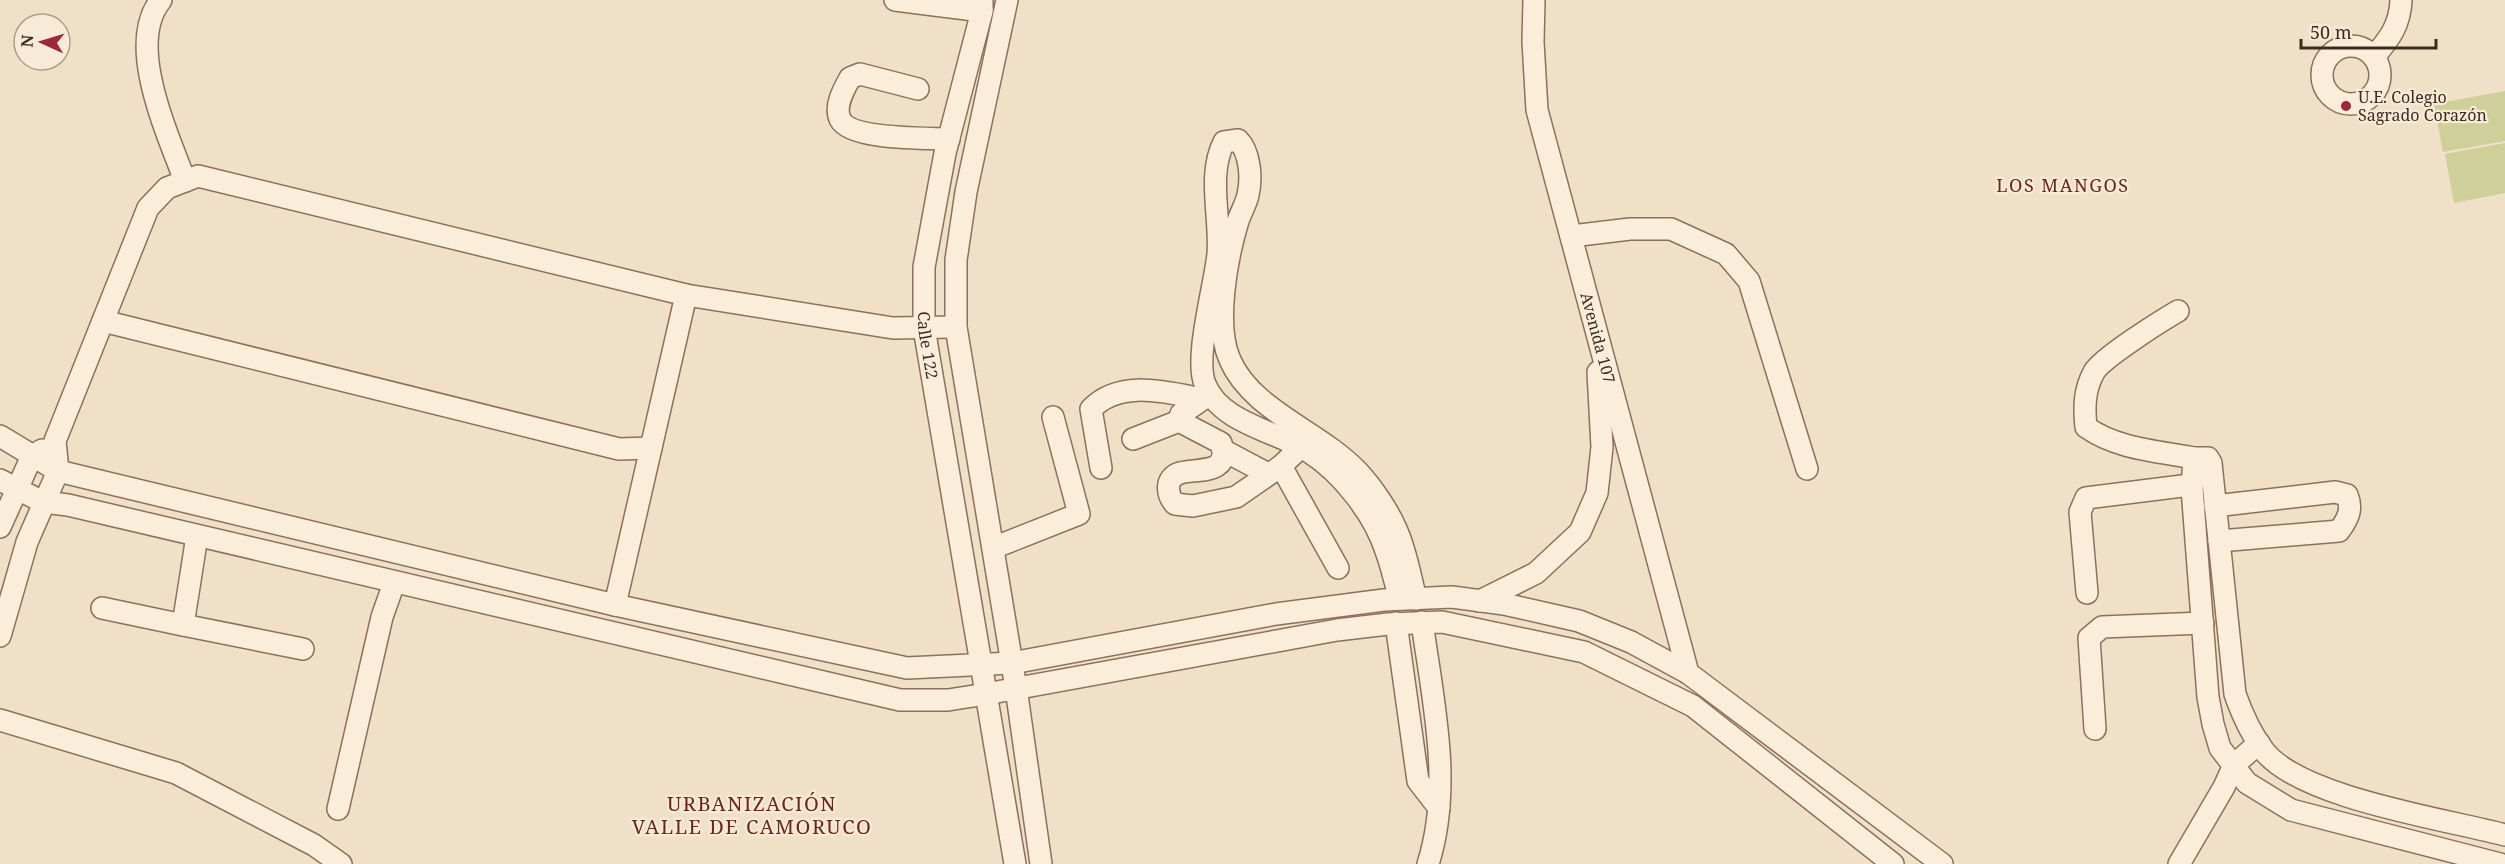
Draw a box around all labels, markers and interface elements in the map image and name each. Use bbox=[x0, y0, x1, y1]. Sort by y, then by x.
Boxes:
north arrow bbox=[12, 12, 72, 72]
scale bar bbox=[2301, 12, 2436, 50]
text: 50 m bbox=[2310, 20, 2352, 44]
text: N bbox=[16, 34, 38, 48]
place label: U.E. Colegio Sagrado Corazón bbox=[2358, 86, 2487, 126]
marker: U.E. Colegio Sagrado Corazón bbox=[2339, 99, 2353, 113]
district label: LOS MANGOS bbox=[1996, 173, 2130, 197]
street label: Avenida 107 bbox=[1575, 290, 1621, 386]
street label: Calle 122 bbox=[913, 311, 943, 381]
district label: URBANIZACIÓN VALLE DE CAMORUCO bbox=[632, 790, 872, 840]

